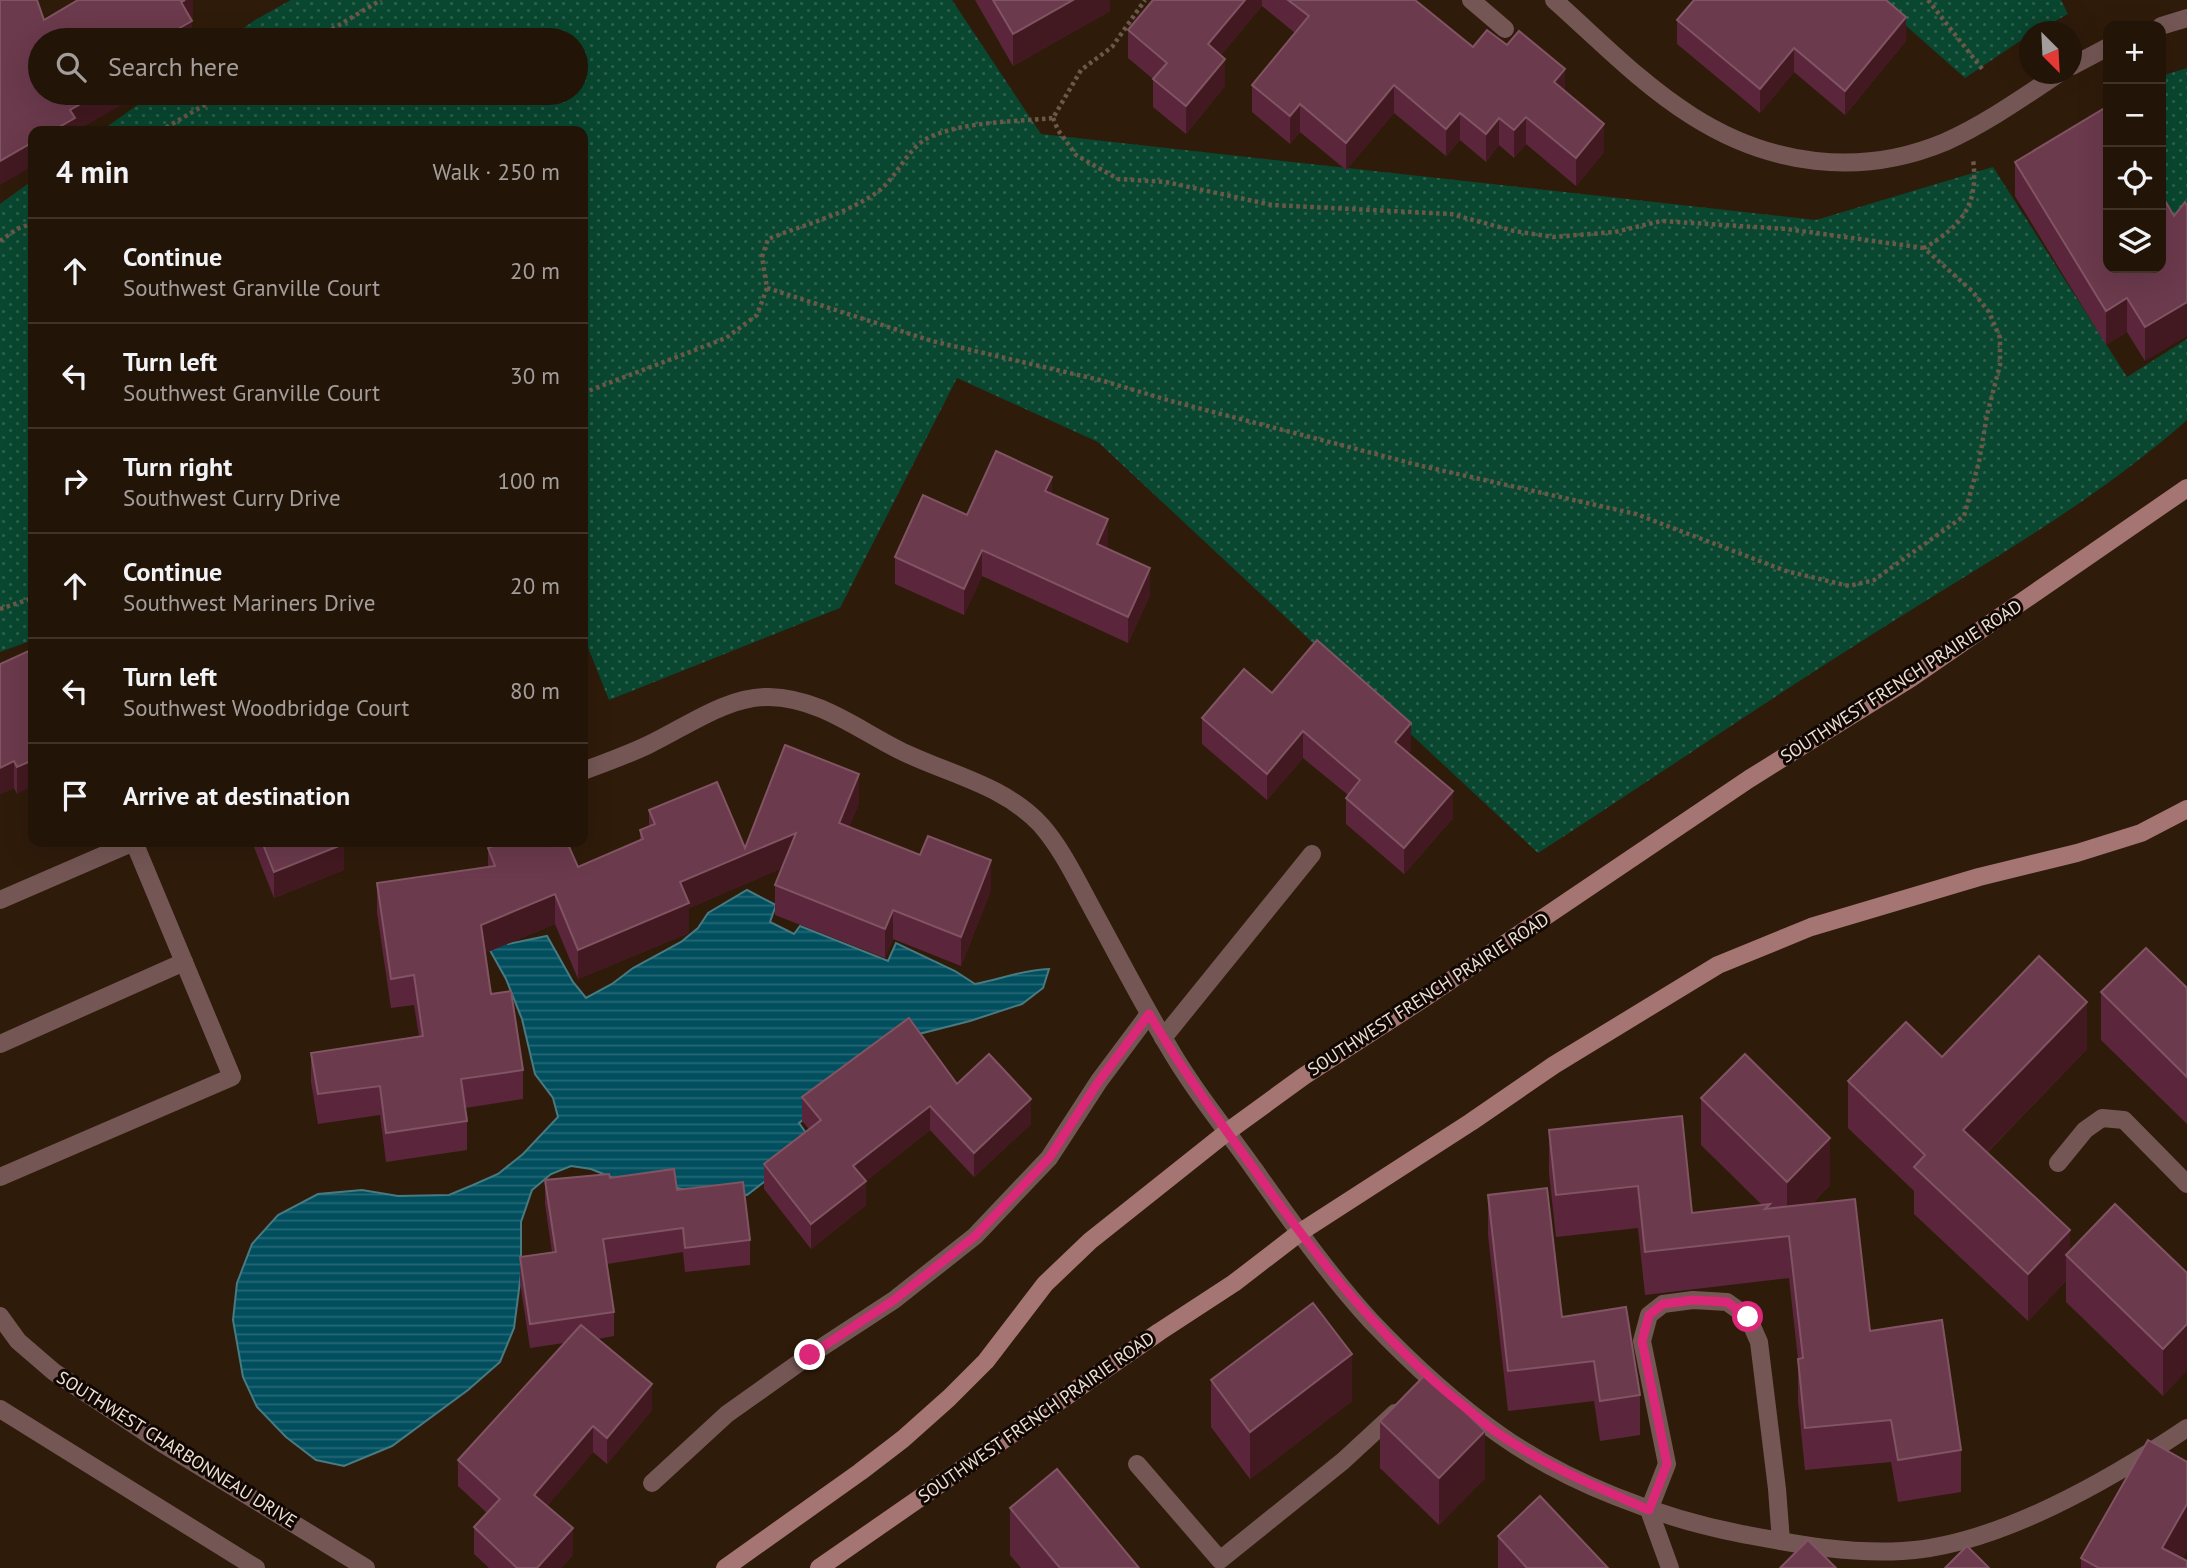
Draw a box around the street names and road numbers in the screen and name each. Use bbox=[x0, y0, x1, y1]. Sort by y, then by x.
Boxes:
street label: SOUTHWEST FRENCH PRAIRIE ROAD bbox=[1776, 594, 2026, 768]
street label: SOUTHWEST FRENCH PRAIRIE ROAD bbox=[1303, 907, 1553, 1081]
street label: SOUTHWEST FRENCH PRAIRIE ROAD bbox=[913, 1326, 1159, 1508]
street label: SOUTHWEST CHARBONNEAU DRIVE bbox=[53, 1365, 301, 1533]

